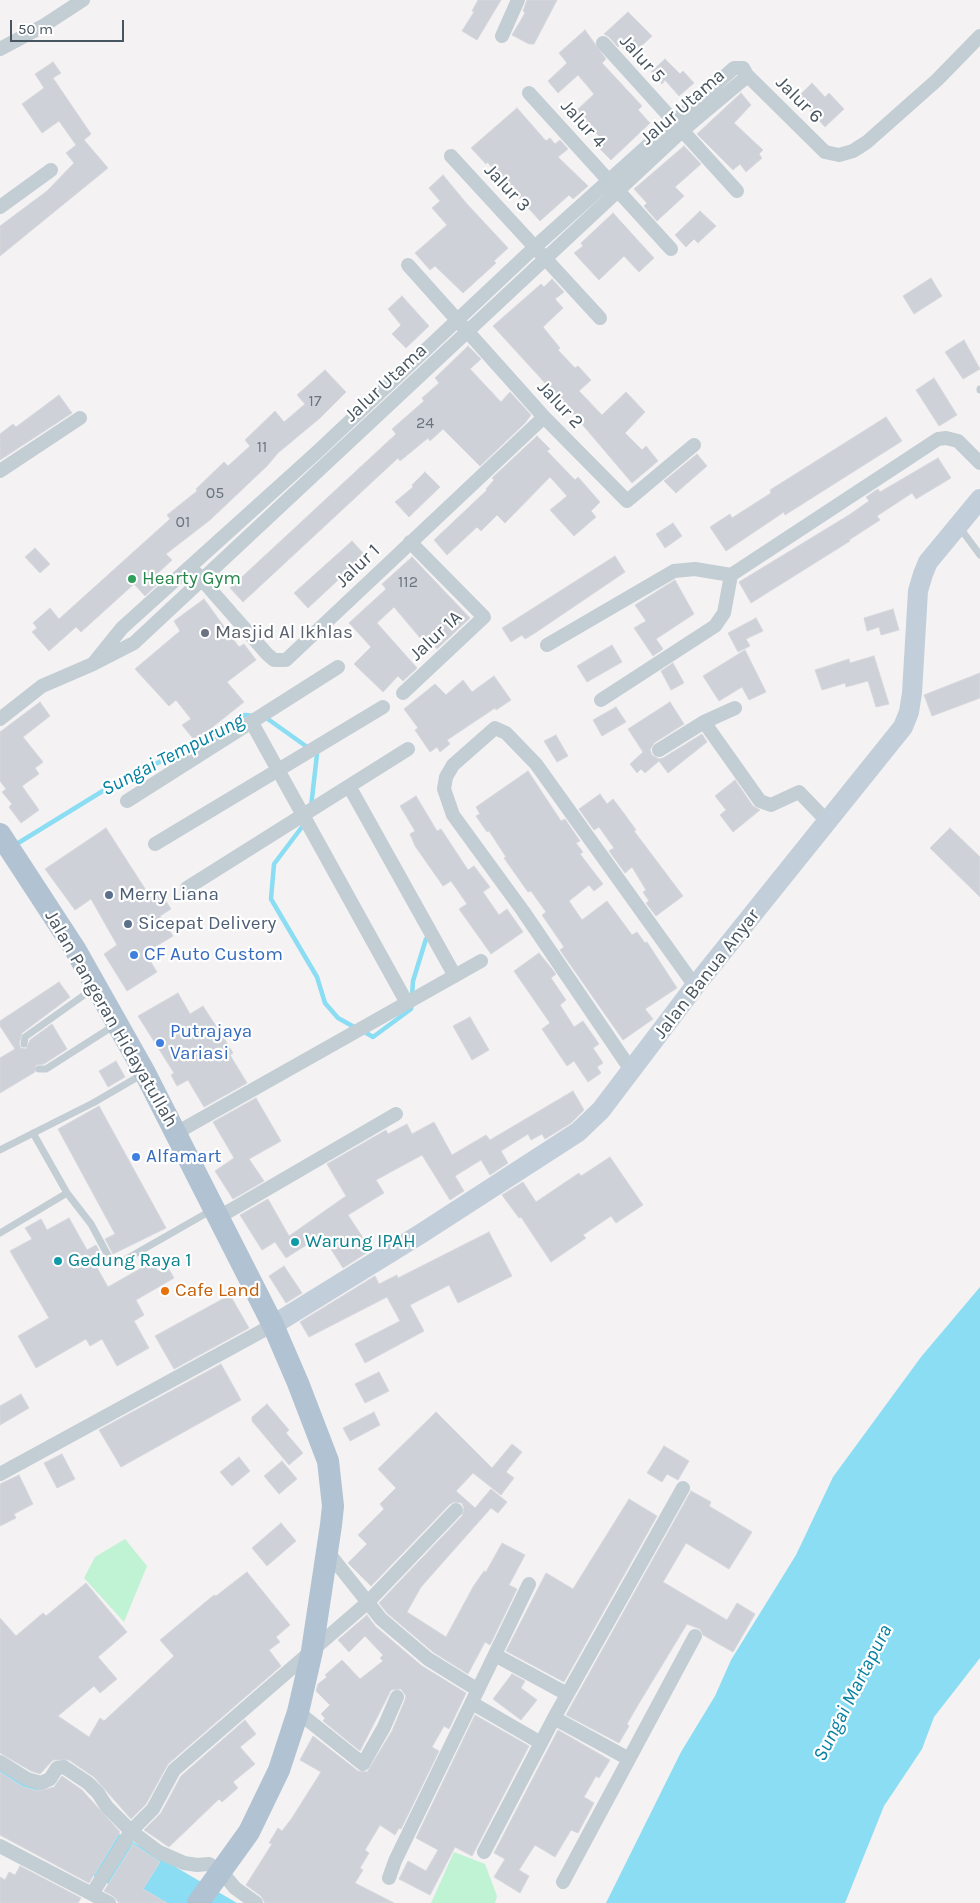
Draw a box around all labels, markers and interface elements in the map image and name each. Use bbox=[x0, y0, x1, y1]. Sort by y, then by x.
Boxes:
scale bar bbox=[12, 10, 126, 42]
text: 50 m bbox=[18, 20, 53, 38]
street label: Jalur 5 bbox=[614, 30, 670, 88]
street label: Jalur Utama bbox=[636, 64, 730, 150]
street label: Jalur 6 bbox=[771, 72, 827, 128]
street label: Jalur 4 bbox=[555, 95, 611, 153]
street label: Jalur 3 bbox=[479, 159, 535, 217]
street label: Jalur Utama bbox=[340, 339, 432, 427]
street label: Jalur 2 bbox=[532, 376, 588, 434]
house number: 17 bbox=[309, 391, 321, 411]
house number: 24 bbox=[416, 413, 434, 433]
house number: 11 bbox=[257, 437, 267, 457]
house number: 05 bbox=[206, 483, 224, 503]
house number: 01 bbox=[176, 512, 190, 532]
street label: Jalur 1 bbox=[331, 540, 385, 592]
place label: Hearty Gym bbox=[142, 568, 241, 590]
house number: 112 bbox=[398, 572, 418, 592]
marker: Hearty Gym bbox=[126, 573, 138, 585]
street label: Jalur 1A bbox=[405, 606, 467, 666]
place label: Masjid Al Ikhlas bbox=[215, 622, 353, 644]
marker: Masjid Al Ikhlas bbox=[199, 627, 211, 639]
water label: Sungai Tempurung bbox=[98, 709, 248, 801]
place label: Merry Liana bbox=[119, 884, 219, 906]
marker: Merry Liana bbox=[103, 889, 115, 901]
street label: Jalan Banua Anyar bbox=[649, 904, 765, 1044]
street label: Jalan Pangeran Hidayatullah bbox=[39, 906, 183, 1132]
place label: Sicepat Delivery bbox=[138, 913, 276, 935]
marker: Sicepat Delivery bbox=[122, 918, 134, 930]
place label: CF Auto Custom bbox=[144, 944, 283, 966]
marker: CF Auto Custom bbox=[128, 949, 140, 961]
place label: Putrajaya Variasi bbox=[170, 1021, 252, 1065]
marker: Putrajaya Variasi bbox=[154, 1037, 166, 1049]
place label: Alfamart bbox=[146, 1146, 221, 1168]
marker: Alfamart bbox=[130, 1151, 142, 1163]
place label: Warung IPAH bbox=[305, 1231, 416, 1253]
marker: Warung IPAH bbox=[289, 1236, 301, 1248]
place label: Gedung Raya 1 bbox=[68, 1250, 192, 1272]
marker: Gedung Raya 1 bbox=[52, 1255, 64, 1267]
place label: Cafe Land bbox=[175, 1280, 260, 1302]
marker: Cafe Land bbox=[159, 1285, 171, 1297]
water label: Sungai Martapura bbox=[808, 1621, 898, 1765]

